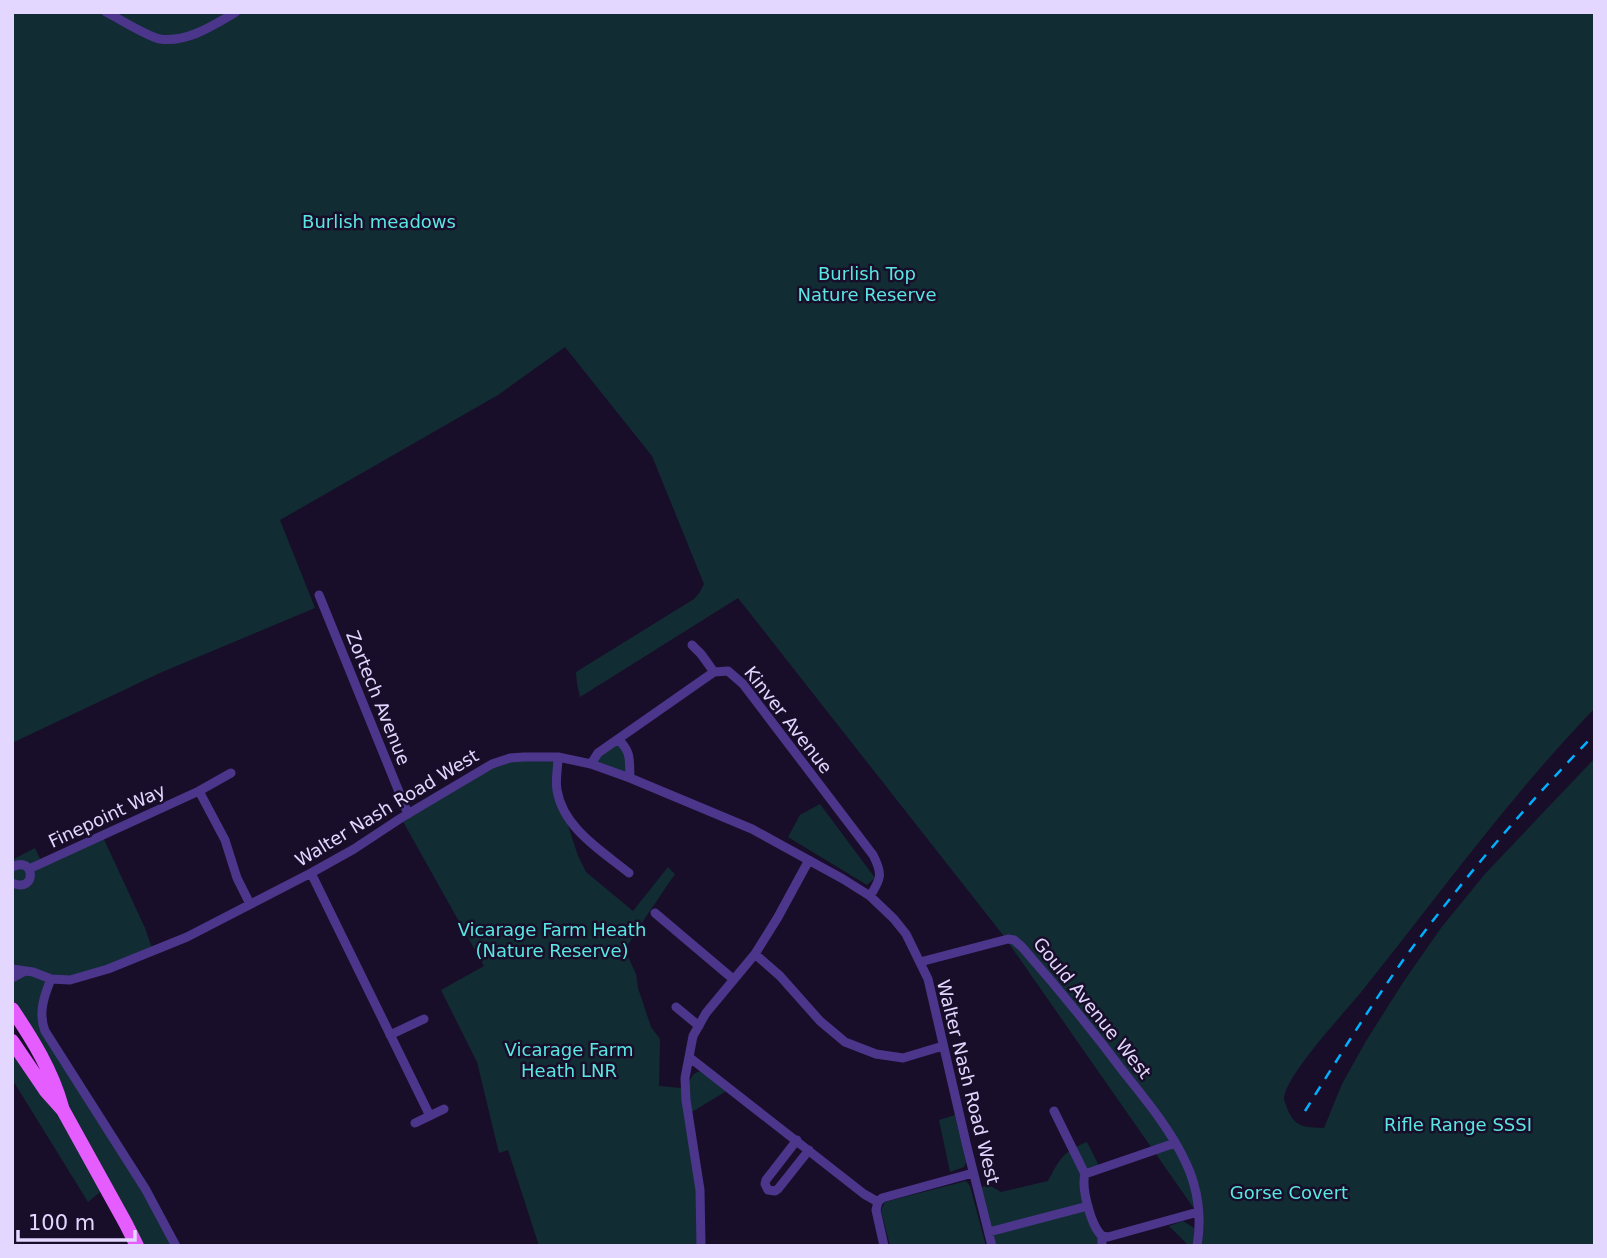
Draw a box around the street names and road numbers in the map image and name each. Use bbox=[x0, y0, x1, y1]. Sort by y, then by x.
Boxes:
street label: Zortech Avenue bbox=[342, 628, 415, 768]
street label: Kinver Avenue bbox=[740, 662, 837, 777]
street label: Walter Nash Road West bbox=[291, 744, 482, 871]
street label: Finepoint Way bbox=[45, 779, 169, 852]
street label: Gould Avenue West bbox=[1029, 933, 1156, 1082]
street label: Walter Nash Road West bbox=[933, 977, 1004, 1186]

